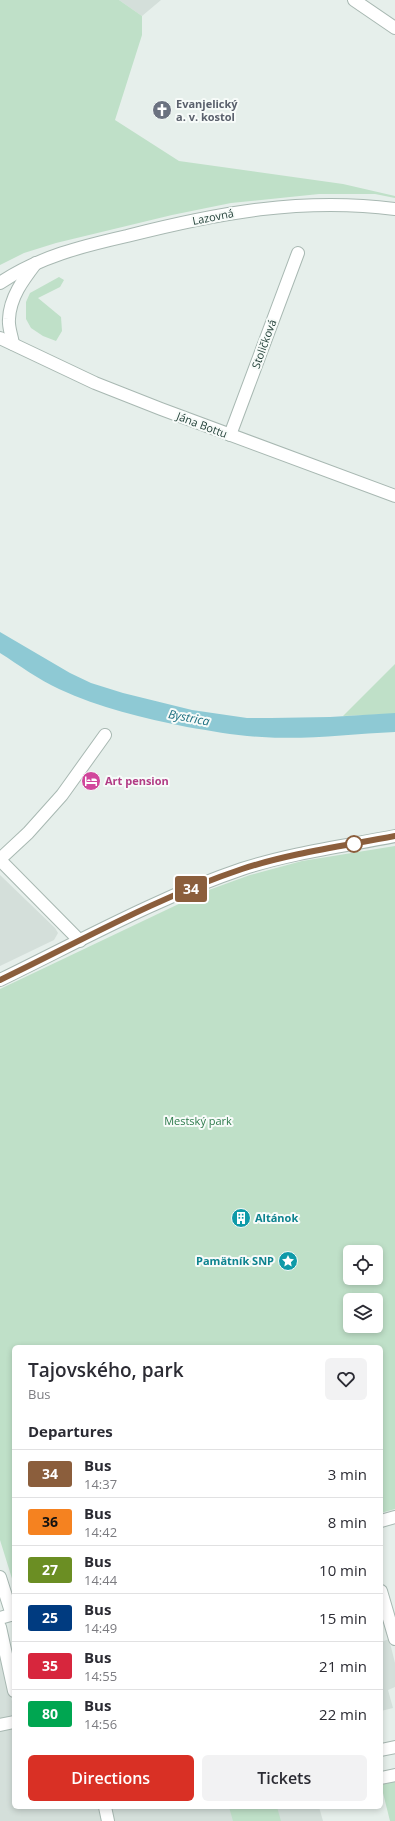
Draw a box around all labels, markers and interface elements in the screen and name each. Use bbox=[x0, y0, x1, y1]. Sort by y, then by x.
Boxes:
place label: Evanjelický a. v. kostol bbox=[176, 96, 238, 124]
church icon: Evanjelický a. v. kostol bbox=[151, 99, 173, 121]
street label: Lazovná bbox=[191, 205, 235, 228]
street label: Stoličková bbox=[248, 317, 279, 371]
street label: Jána Bottu bbox=[174, 408, 230, 441]
water label: Bystrica bbox=[167, 705, 211, 730]
hotel icon: Art pension bbox=[80, 770, 102, 792]
place label: Art pension bbox=[105, 773, 169, 788]
unlabelled marker bbox=[345, 835, 363, 853]
line badge: 34 bbox=[173, 876, 209, 902]
text: 34 bbox=[183, 879, 199, 898]
park label: Mestský park bbox=[164, 1113, 232, 1128]
building icon: Altánok bbox=[230, 1207, 252, 1229]
place label: Altánok bbox=[255, 1210, 298, 1225]
map controls bbox=[343, 1245, 383, 1333]
button: locate bbox=[343, 1245, 383, 1285]
place icon: Pamätník SNP bbox=[277, 1250, 299, 1272]
place label: Pamätník SNP bbox=[196, 1253, 274, 1268]
button: layers bbox=[343, 1293, 383, 1333]
text: Tajovského, park bbox=[28, 1357, 184, 1383]
button: heart bbox=[325, 1358, 367, 1400]
text: Bus bbox=[28, 1385, 51, 1403]
text: Departures bbox=[28, 1421, 113, 1441]
text: Bus bbox=[84, 1455, 111, 1475]
text: 34 bbox=[42, 1464, 58, 1483]
text: 3 min bbox=[328, 1464, 367, 1484]
text: 14:37 bbox=[84, 1475, 117, 1493]
text: Bus bbox=[84, 1503, 111, 1523]
text: 36 bbox=[42, 1512, 58, 1531]
text: 8 min bbox=[328, 1512, 367, 1532]
text: 14:42 bbox=[84, 1523, 117, 1541]
text: Bus bbox=[84, 1551, 111, 1571]
text: 27 bbox=[42, 1560, 58, 1579]
text: 10 min bbox=[319, 1560, 367, 1580]
text: 14:44 bbox=[84, 1571, 117, 1589]
text: Bus bbox=[84, 1599, 111, 1619]
text: 25 bbox=[42, 1608, 58, 1627]
text: 15 min bbox=[319, 1608, 367, 1628]
text: 14:49 bbox=[84, 1619, 117, 1637]
text: Bus bbox=[84, 1647, 111, 1667]
text: 35 bbox=[42, 1656, 58, 1675]
text: 21 min bbox=[319, 1656, 367, 1676]
text: 14:55 bbox=[84, 1667, 117, 1685]
text: Bus bbox=[84, 1695, 111, 1715]
text: 80 bbox=[42, 1704, 58, 1723]
text: 22 min bbox=[319, 1704, 367, 1724]
text: 14:56 bbox=[84, 1715, 117, 1733]
button: Directions bbox=[28, 1755, 194, 1801]
button: Tickets bbox=[202, 1755, 367, 1801]

